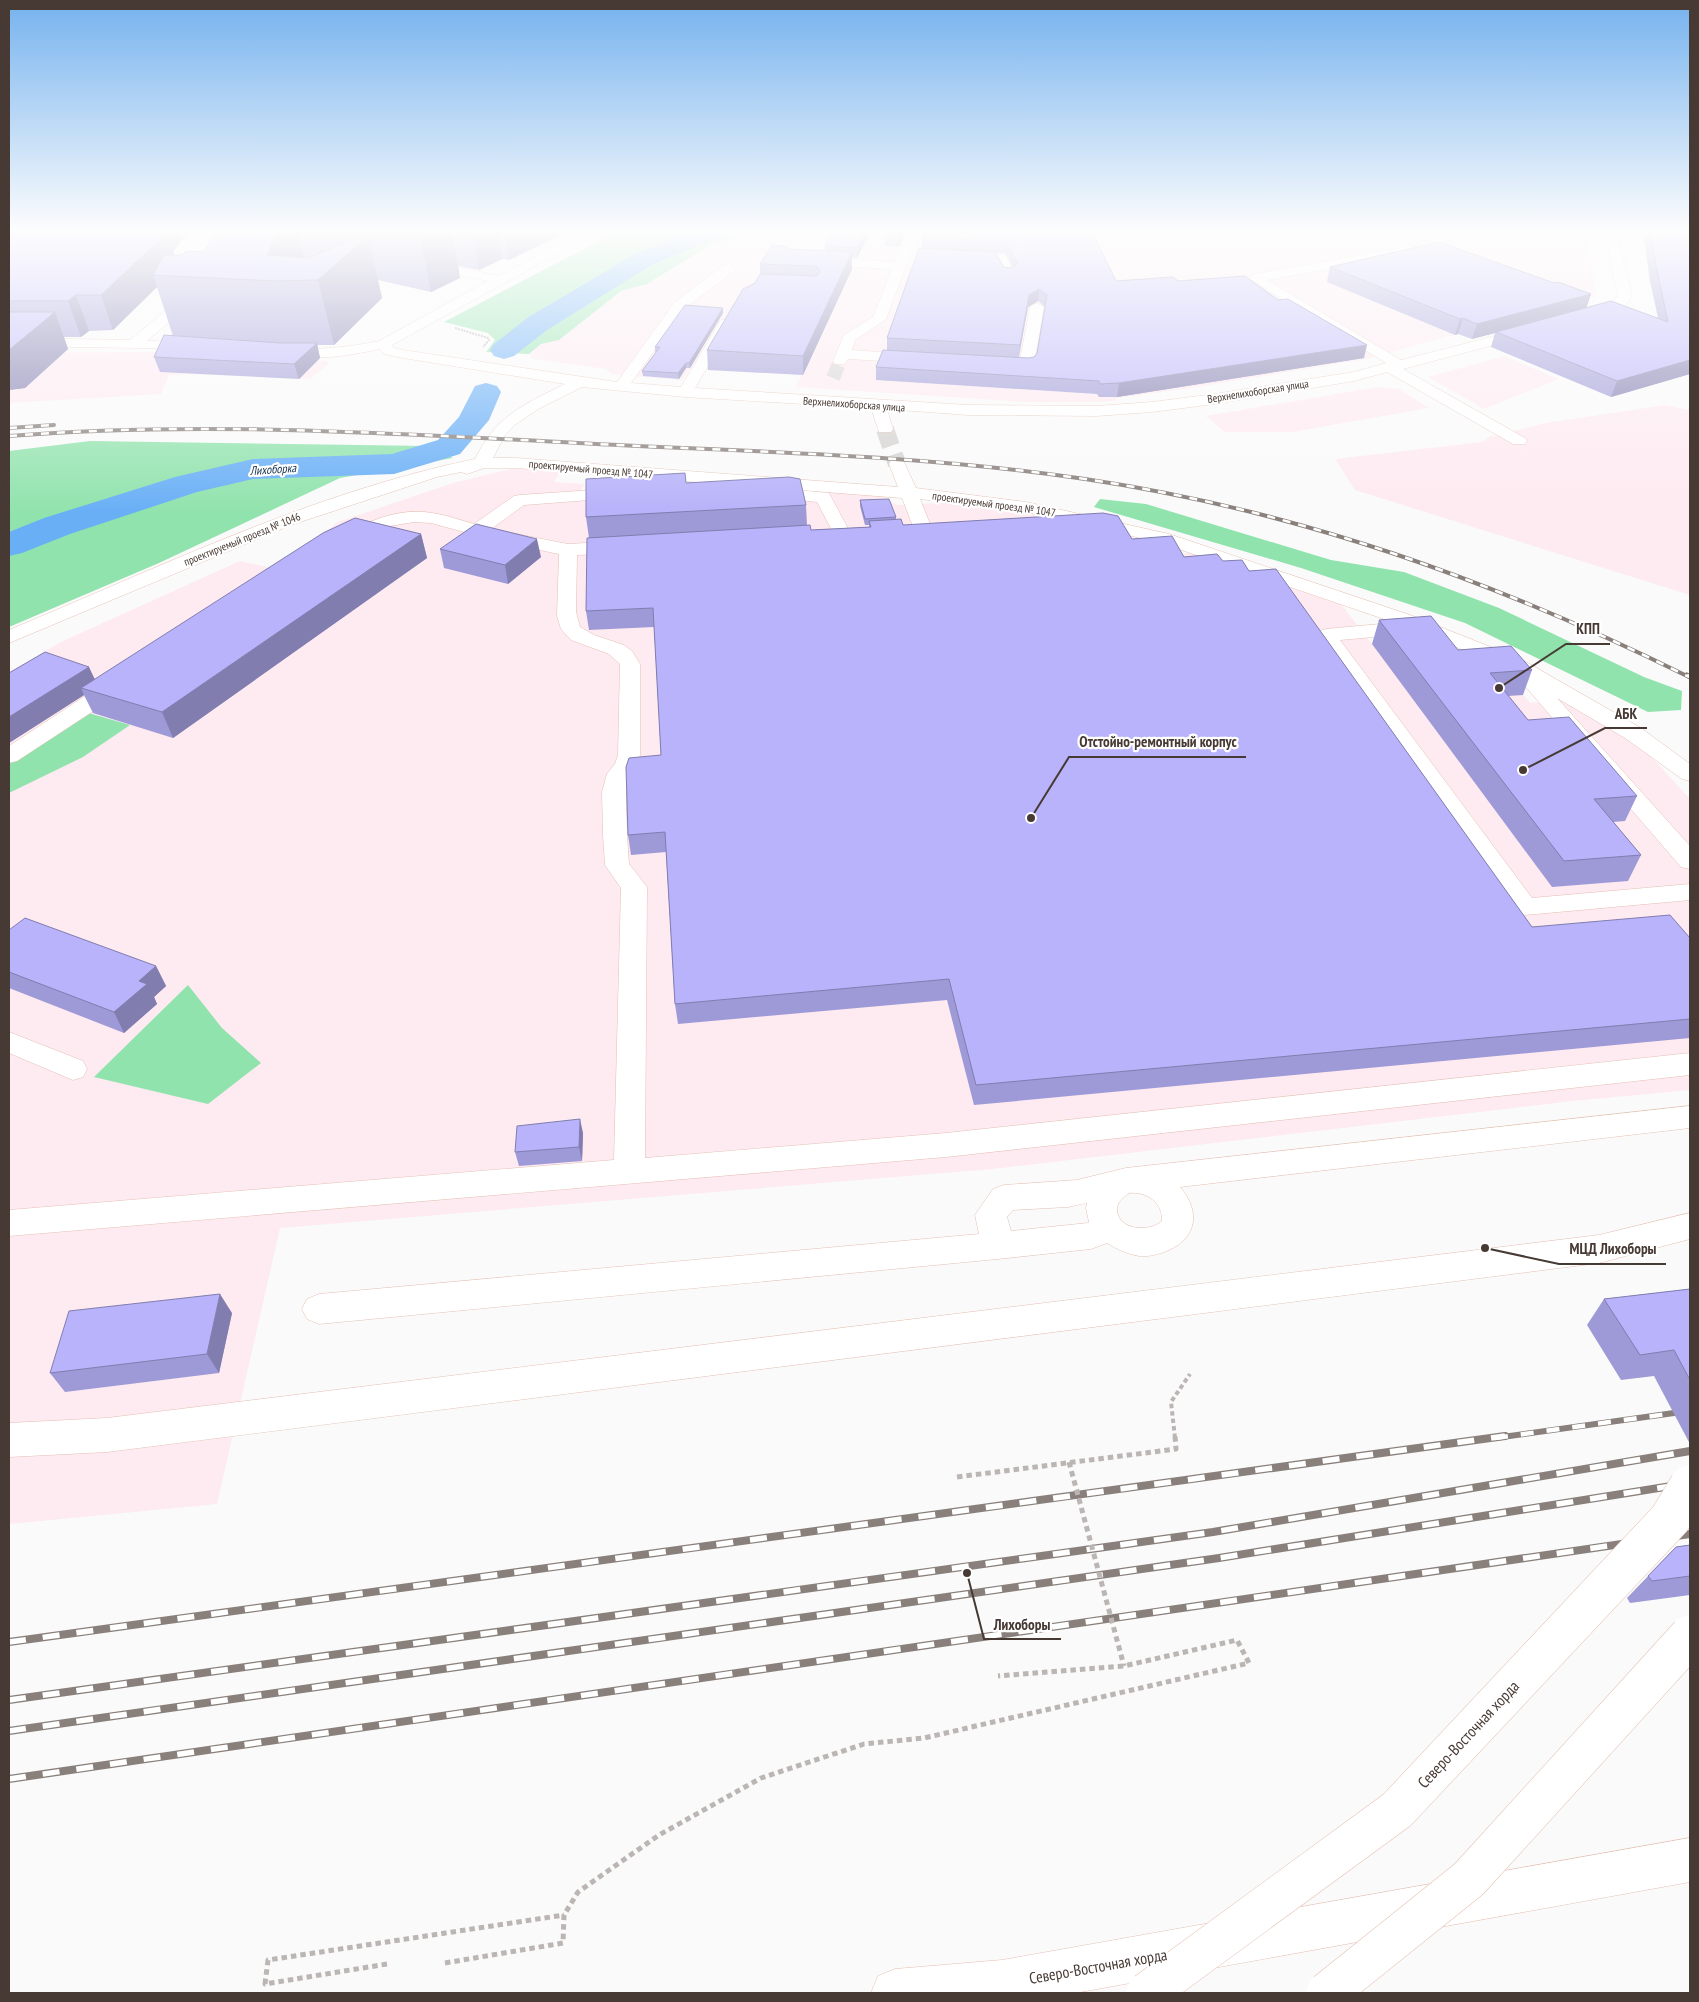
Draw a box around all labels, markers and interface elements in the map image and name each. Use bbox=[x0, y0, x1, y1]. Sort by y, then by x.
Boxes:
street label: Верхнелихоборская улица bbox=[1206, 376, 1310, 406]
street label: Верхнелихоборская улица bbox=[802, 393, 906, 415]
street label: проектируемый проезд № 1047 bbox=[528, 457, 654, 481]
water label: Лихоборка bbox=[248, 460, 298, 478]
street label: проектируемый проезд № 1047 bbox=[931, 488, 1057, 520]
street label: проектируемый проезд № 1046 bbox=[182, 509, 302, 569]
callout: КПП bbox=[1566, 614, 1610, 644]
text: КПП bbox=[1576, 619, 1600, 638]
callout: АБК bbox=[1605, 698, 1647, 728]
text: АБК bbox=[1614, 704, 1637, 723]
callout: Отстойно-ремонтный корпус bbox=[1069, 727, 1246, 757]
text: Отстойно-ремонтный корпус bbox=[1079, 732, 1238, 751]
callout: МЦД Лихоборы bbox=[1559, 1234, 1666, 1264]
text: МЦД Лихоборы bbox=[1570, 1239, 1657, 1258]
callout: Лихоборы bbox=[984, 1609, 1061, 1639]
text: Лихоборы bbox=[993, 1615, 1050, 1634]
street label: Северо-Восточная хорда bbox=[1413, 1676, 1523, 1792]
street label: Северо-Восточная хорда bbox=[1027, 1944, 1169, 1988]

